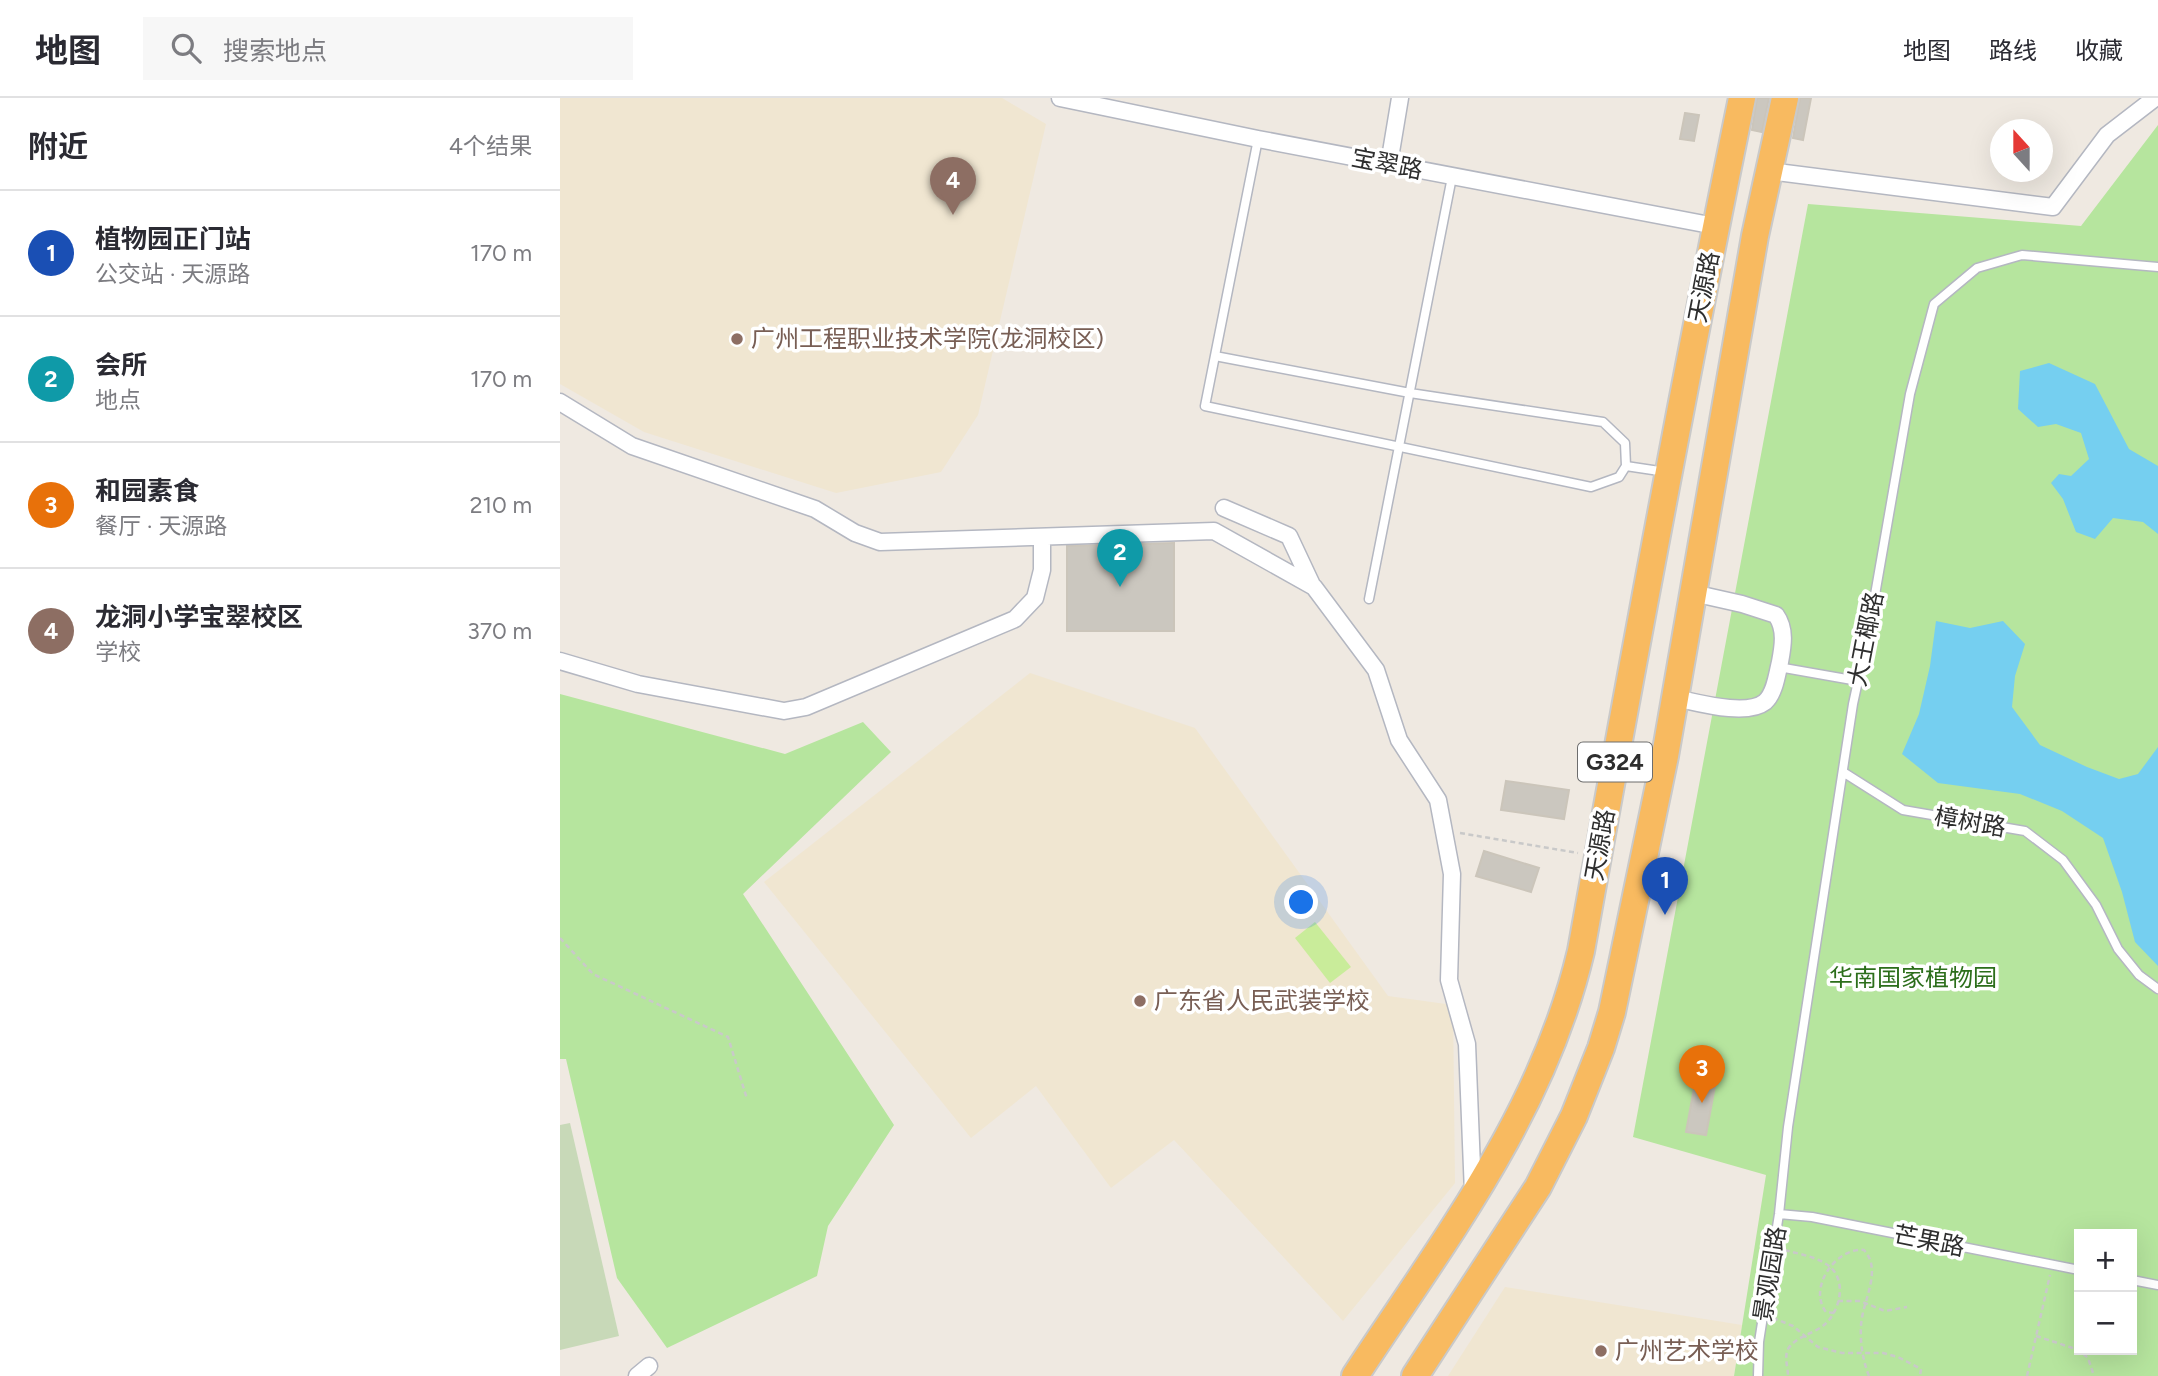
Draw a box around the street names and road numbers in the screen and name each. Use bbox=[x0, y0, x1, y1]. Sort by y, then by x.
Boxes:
street label: 宝翠路 bbox=[1349, 142, 1425, 185]
street label: 天源路 bbox=[1682, 249, 1725, 325]
street label: 大王椰路 bbox=[1842, 589, 1889, 689]
road number: G324 bbox=[1578, 742, 1652, 782]
street label: 樟树路 bbox=[1932, 801, 2008, 842]
street label: 天源路 bbox=[1579, 807, 1620, 883]
street label: 芒果路 bbox=[1891, 1219, 1967, 1262]
street label: 景观园路 bbox=[1748, 1224, 1791, 1324]

